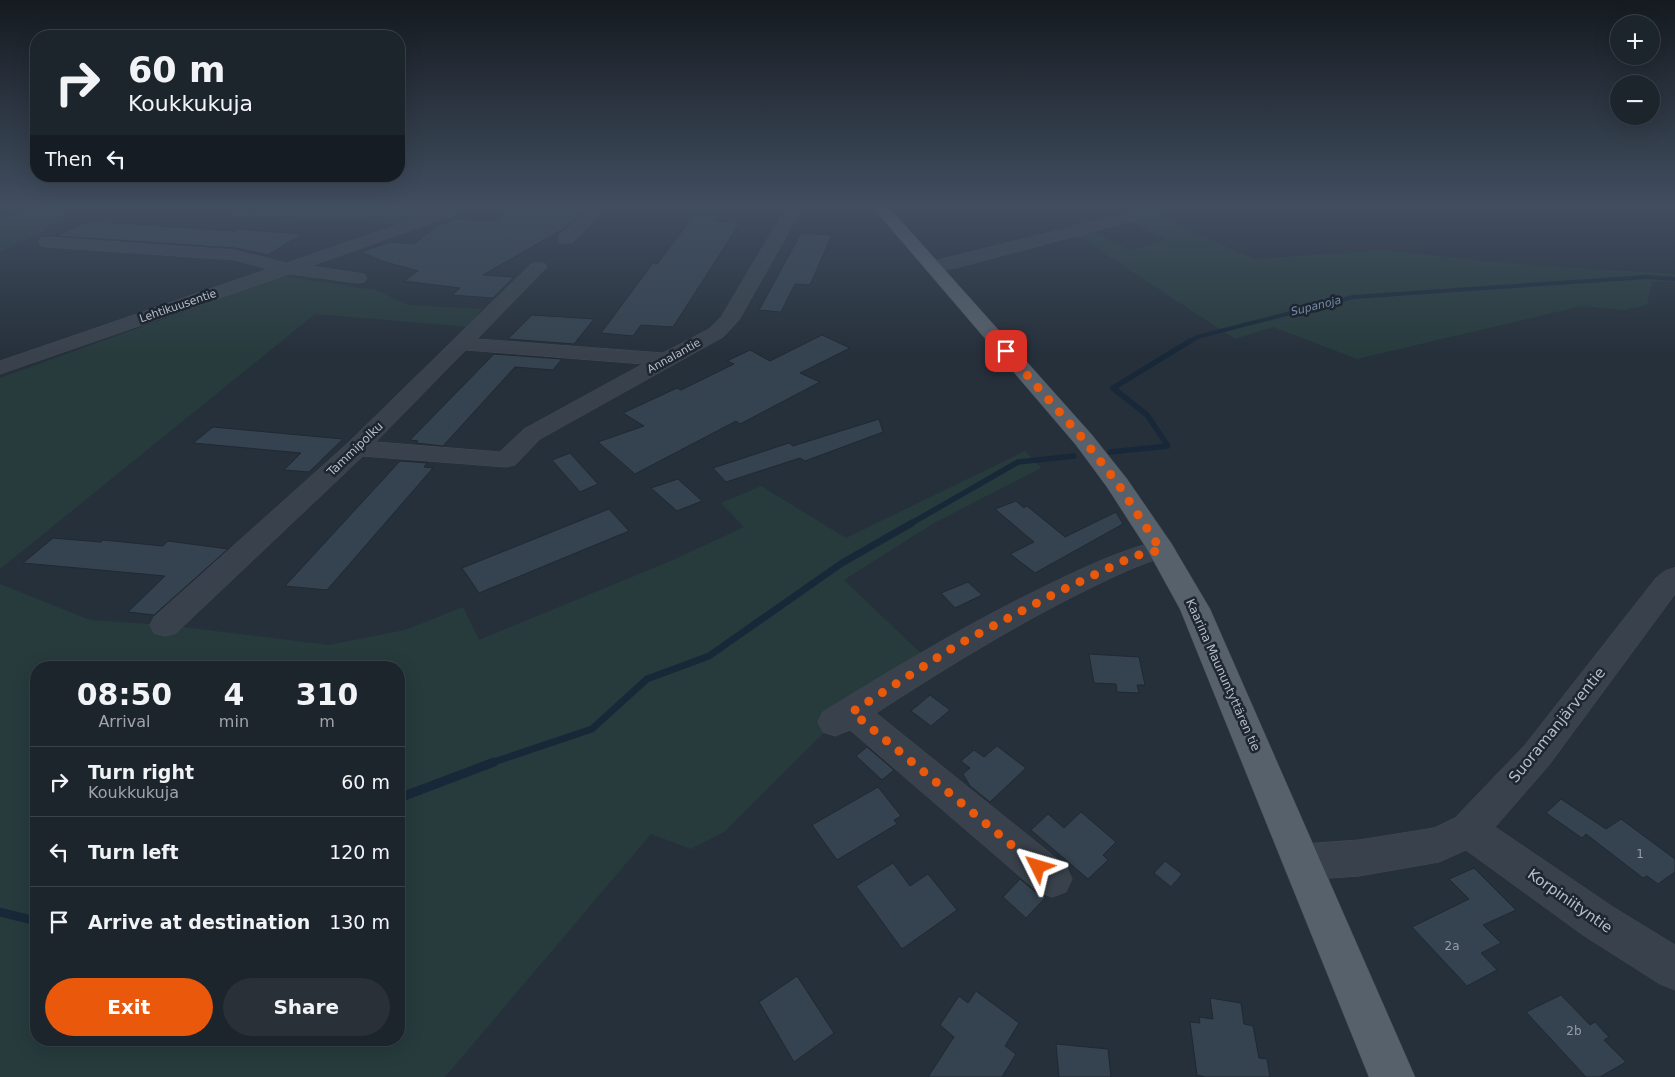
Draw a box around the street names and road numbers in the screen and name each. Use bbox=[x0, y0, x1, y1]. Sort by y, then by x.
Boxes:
street label: Lehtikuusentie bbox=[138, 287, 218, 325]
street label: Annalantie bbox=[645, 336, 703, 376]
street label: Tammipolku bbox=[324, 419, 386, 480]
street label: Kaarina Maununtyttären tie bbox=[1183, 597, 1263, 753]
street label: Suoramanjärventie bbox=[1505, 664, 1609, 786]
street label: Korpiniityntie bbox=[1524, 865, 1616, 937]

